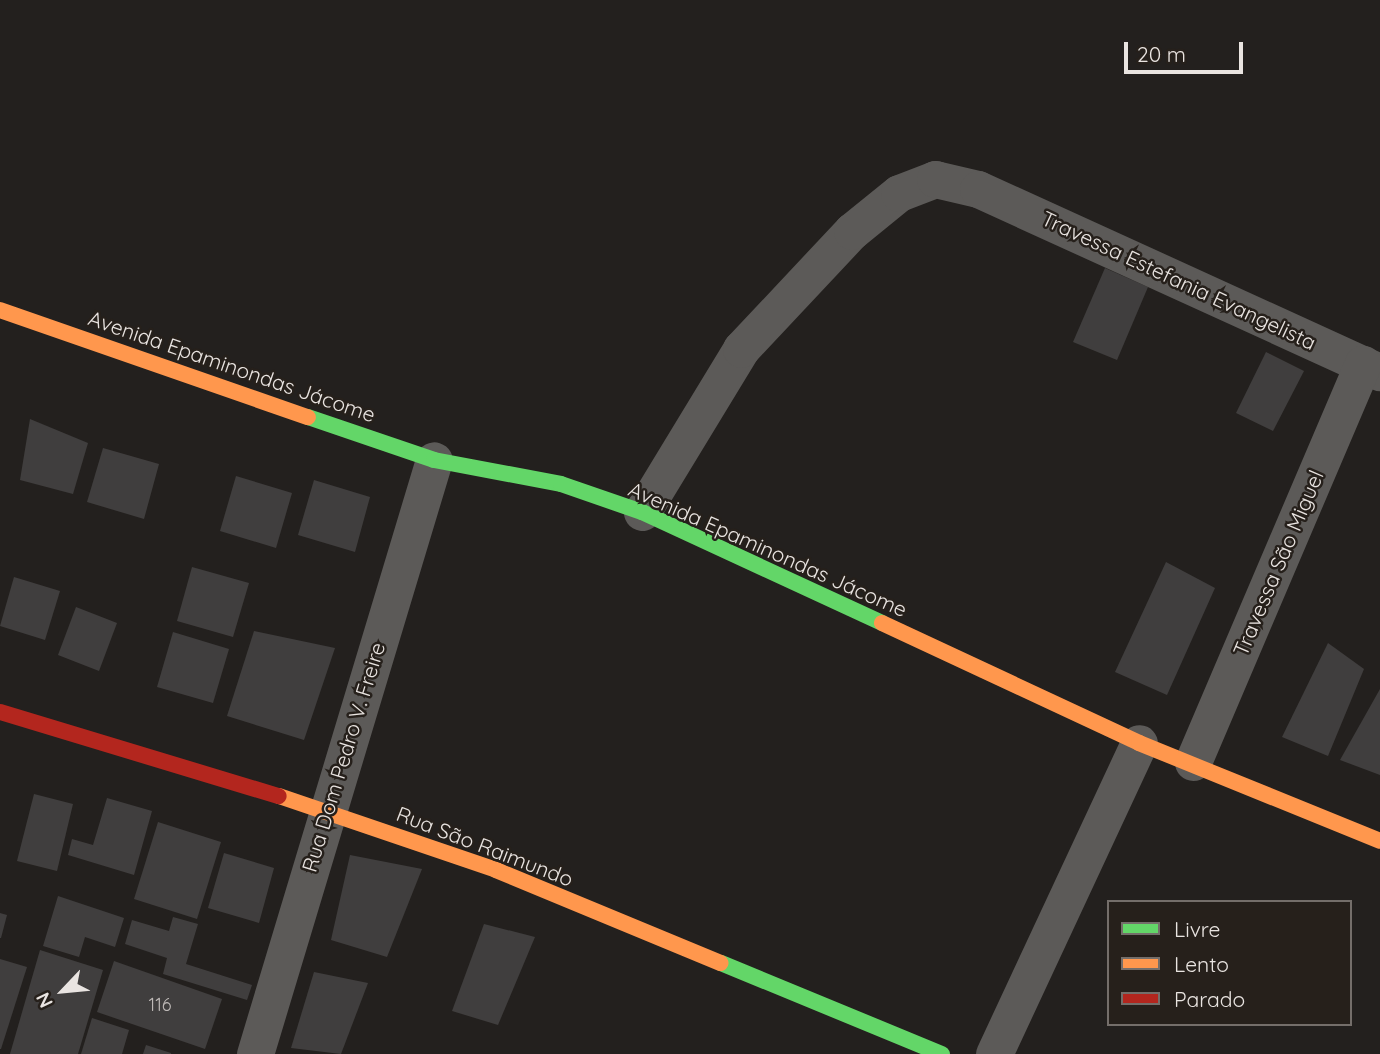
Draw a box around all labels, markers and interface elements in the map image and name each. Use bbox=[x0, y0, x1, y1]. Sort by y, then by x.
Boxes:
scale bar bbox=[1128, 28, 1247, 72]
text: 20 m bbox=[1137, 41, 1186, 67]
street label: Travessa Estefania Evangelista bbox=[1038, 205, 1320, 355]
street label: Avenida Epaminondas Jácome bbox=[85, 305, 379, 427]
street label: Travessa São Miguel bbox=[1227, 466, 1329, 660]
street label: Avenida Epaminondas Jácome bbox=[625, 476, 911, 622]
street label: Rua Dom Pedro V. Freire bbox=[296, 639, 390, 875]
street label: Rua São Raimundo bbox=[393, 801, 577, 891]
legend bbox=[1107, 900, 1352, 1026]
text: Livre bbox=[1174, 916, 1220, 942]
text: Lento bbox=[1174, 951, 1229, 977]
north arrow bbox=[28, 956, 98, 1026]
text: Parado bbox=[1174, 986, 1245, 1012]
text: N bbox=[30, 989, 58, 1012]
house number: 116 bbox=[148, 994, 172, 1016]

